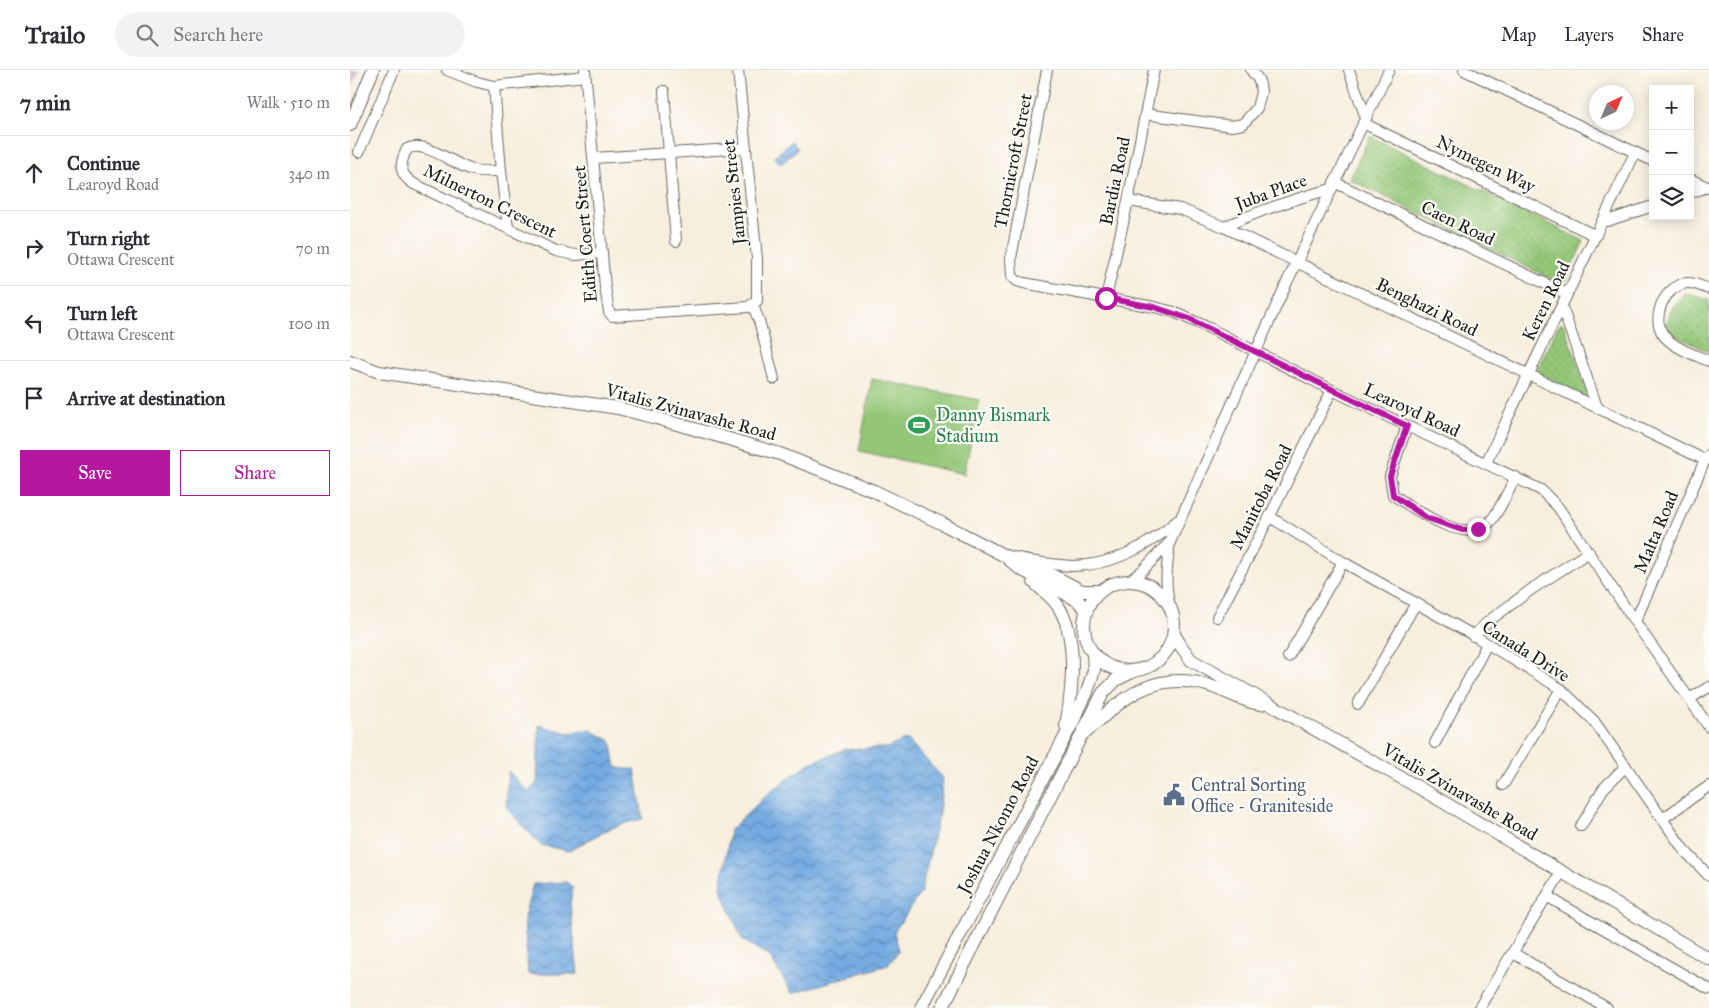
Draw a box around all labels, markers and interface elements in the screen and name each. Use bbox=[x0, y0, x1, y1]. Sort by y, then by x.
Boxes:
search box bbox=[115, 12, 465, 57]
text: Trailo bbox=[25, 20, 85, 50]
icon: search bbox=[133, 21, 161, 49]
text: Search here bbox=[173, 23, 263, 46]
text: Map bbox=[1501, 24, 1536, 46]
text: Layers bbox=[1564, 24, 1614, 46]
text: Share bbox=[1642, 24, 1684, 46]
north arrow bbox=[1589, 85, 1634, 130]
map controls bbox=[1649, 85, 1694, 220]
button: + bbox=[1649, 85, 1694, 130]
text: 7 min bbox=[20, 90, 71, 116]
street label: Thornicroft Street bbox=[989, 91, 1037, 230]
text: Walk · 510 m bbox=[247, 93, 330, 112]
button: − bbox=[1649, 130, 1694, 175]
street label: Nymegen Way bbox=[1432, 131, 1540, 199]
street label: Bardia Road bbox=[1095, 135, 1135, 227]
street label: Jampies Street bbox=[717, 137, 752, 248]
text: Continue bbox=[67, 152, 140, 175]
icon: ahead bbox=[20, 159, 48, 187]
street label: Milnerton Crescent bbox=[420, 159, 561, 243]
text: 340 m bbox=[288, 164, 330, 183]
street label: Edith Coert Street bbox=[568, 164, 602, 304]
street label: Juba Place bbox=[1230, 169, 1310, 217]
text: Learoyd Road bbox=[67, 175, 159, 194]
button: layers bbox=[1649, 175, 1694, 220]
street label: Caen Road bbox=[1418, 196, 1498, 250]
text: Turn right bbox=[67, 227, 150, 250]
icon: right bbox=[20, 234, 48, 262]
text: 70 m bbox=[295, 239, 330, 258]
text: Ottawa Crescent bbox=[67, 250, 175, 269]
street label: Keren Road bbox=[1517, 257, 1575, 345]
street label: Benghazi Road bbox=[1372, 273, 1482, 342]
route start bbox=[1095, 287, 1118, 310]
text: Turn left bbox=[67, 302, 137, 325]
icon: left bbox=[20, 309, 48, 337]
text: 100 m bbox=[288, 314, 330, 333]
text: Ottawa Crescent bbox=[67, 325, 175, 344]
street label: Vitalis Zvinavashe Road bbox=[602, 378, 779, 445]
street label: Learoyd Road bbox=[1360, 378, 1464, 442]
icon: arrive bbox=[20, 384, 48, 412]
text: Arrive at destination bbox=[67, 387, 225, 410]
place label: Danny Bismark Stadium bbox=[936, 404, 1051, 447]
sports icon: Danny Bismark Stadium bbox=[906, 412, 932, 438]
street label: Manitoba Road bbox=[1225, 441, 1297, 553]
button: Save bbox=[20, 450, 170, 496]
button: Share bbox=[180, 450, 330, 496]
street label: Malta Road bbox=[1629, 488, 1683, 576]
route end bbox=[1467, 518, 1490, 541]
street label: Canada Drive bbox=[1478, 615, 1574, 687]
street label: Vitalis Zvinavashe Road bbox=[1378, 738, 1542, 845]
street label: Joshua Nkomo Road bbox=[951, 752, 1044, 900]
place label: Central Sorting Office - Graniteside bbox=[1191, 774, 1333, 817]
public building icon: Central Sorting Office - Graniteside bbox=[1161, 782, 1187, 808]

